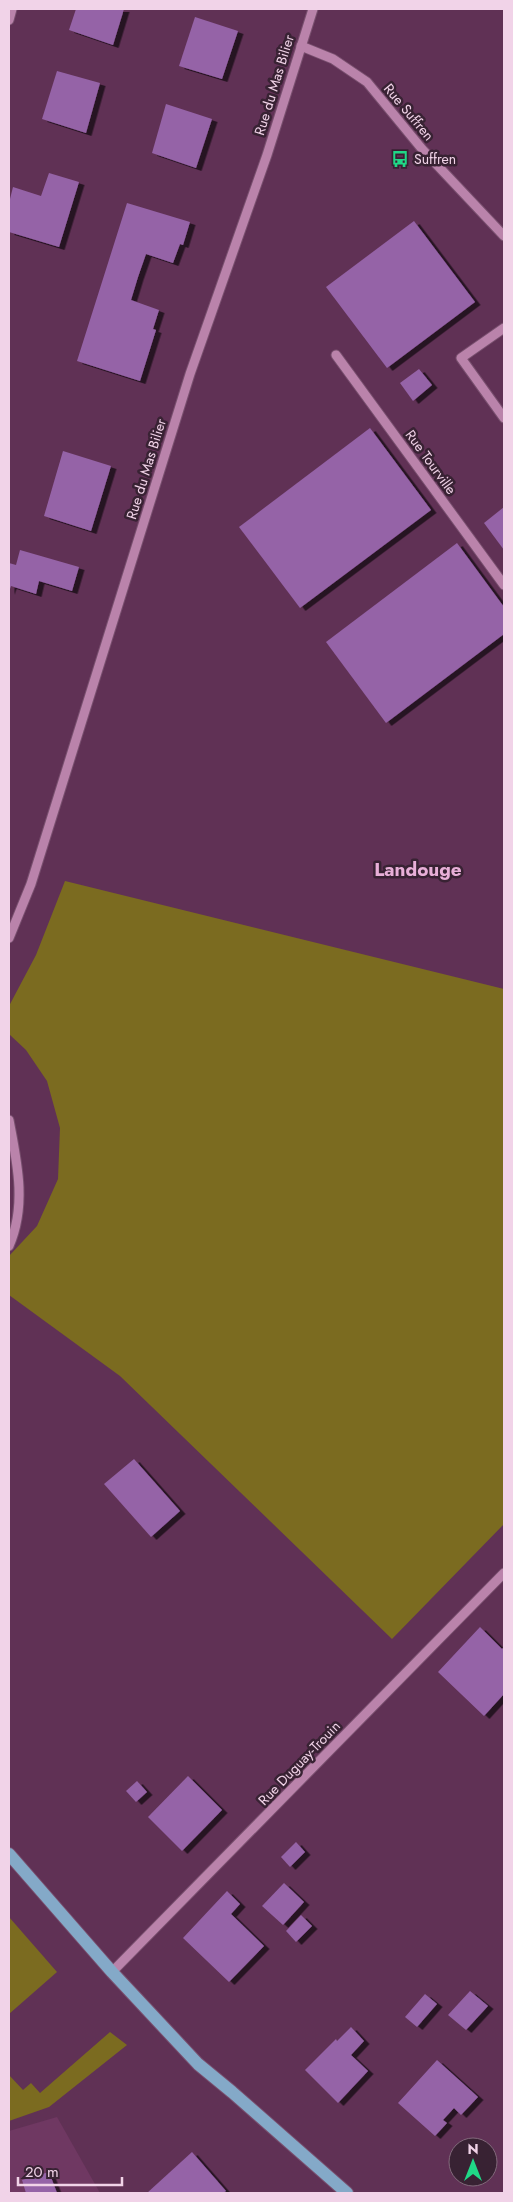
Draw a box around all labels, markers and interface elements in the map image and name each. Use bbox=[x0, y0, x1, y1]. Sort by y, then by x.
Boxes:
street label: Rue du Mas Bilier bbox=[249, 32, 299, 138]
street label: Rue Suffren bbox=[379, 79, 439, 145]
bus stop icon: Suffren bbox=[390, 149, 410, 169]
place label: Suffren bbox=[414, 149, 456, 169]
street label: Rue du Mas Bilier bbox=[121, 416, 171, 522]
street label: Rue Tourville bbox=[401, 426, 461, 498]
district label: Landouge bbox=[374, 856, 462, 883]
street label: Rue Duguay-Trouin bbox=[253, 1716, 345, 1810]
north arrow bbox=[448, 2137, 498, 2187]
text: N bbox=[467, 2139, 479, 2159]
scale bar bbox=[18, 2154, 121, 2186]
text: 20 m bbox=[25, 2161, 59, 2183]

